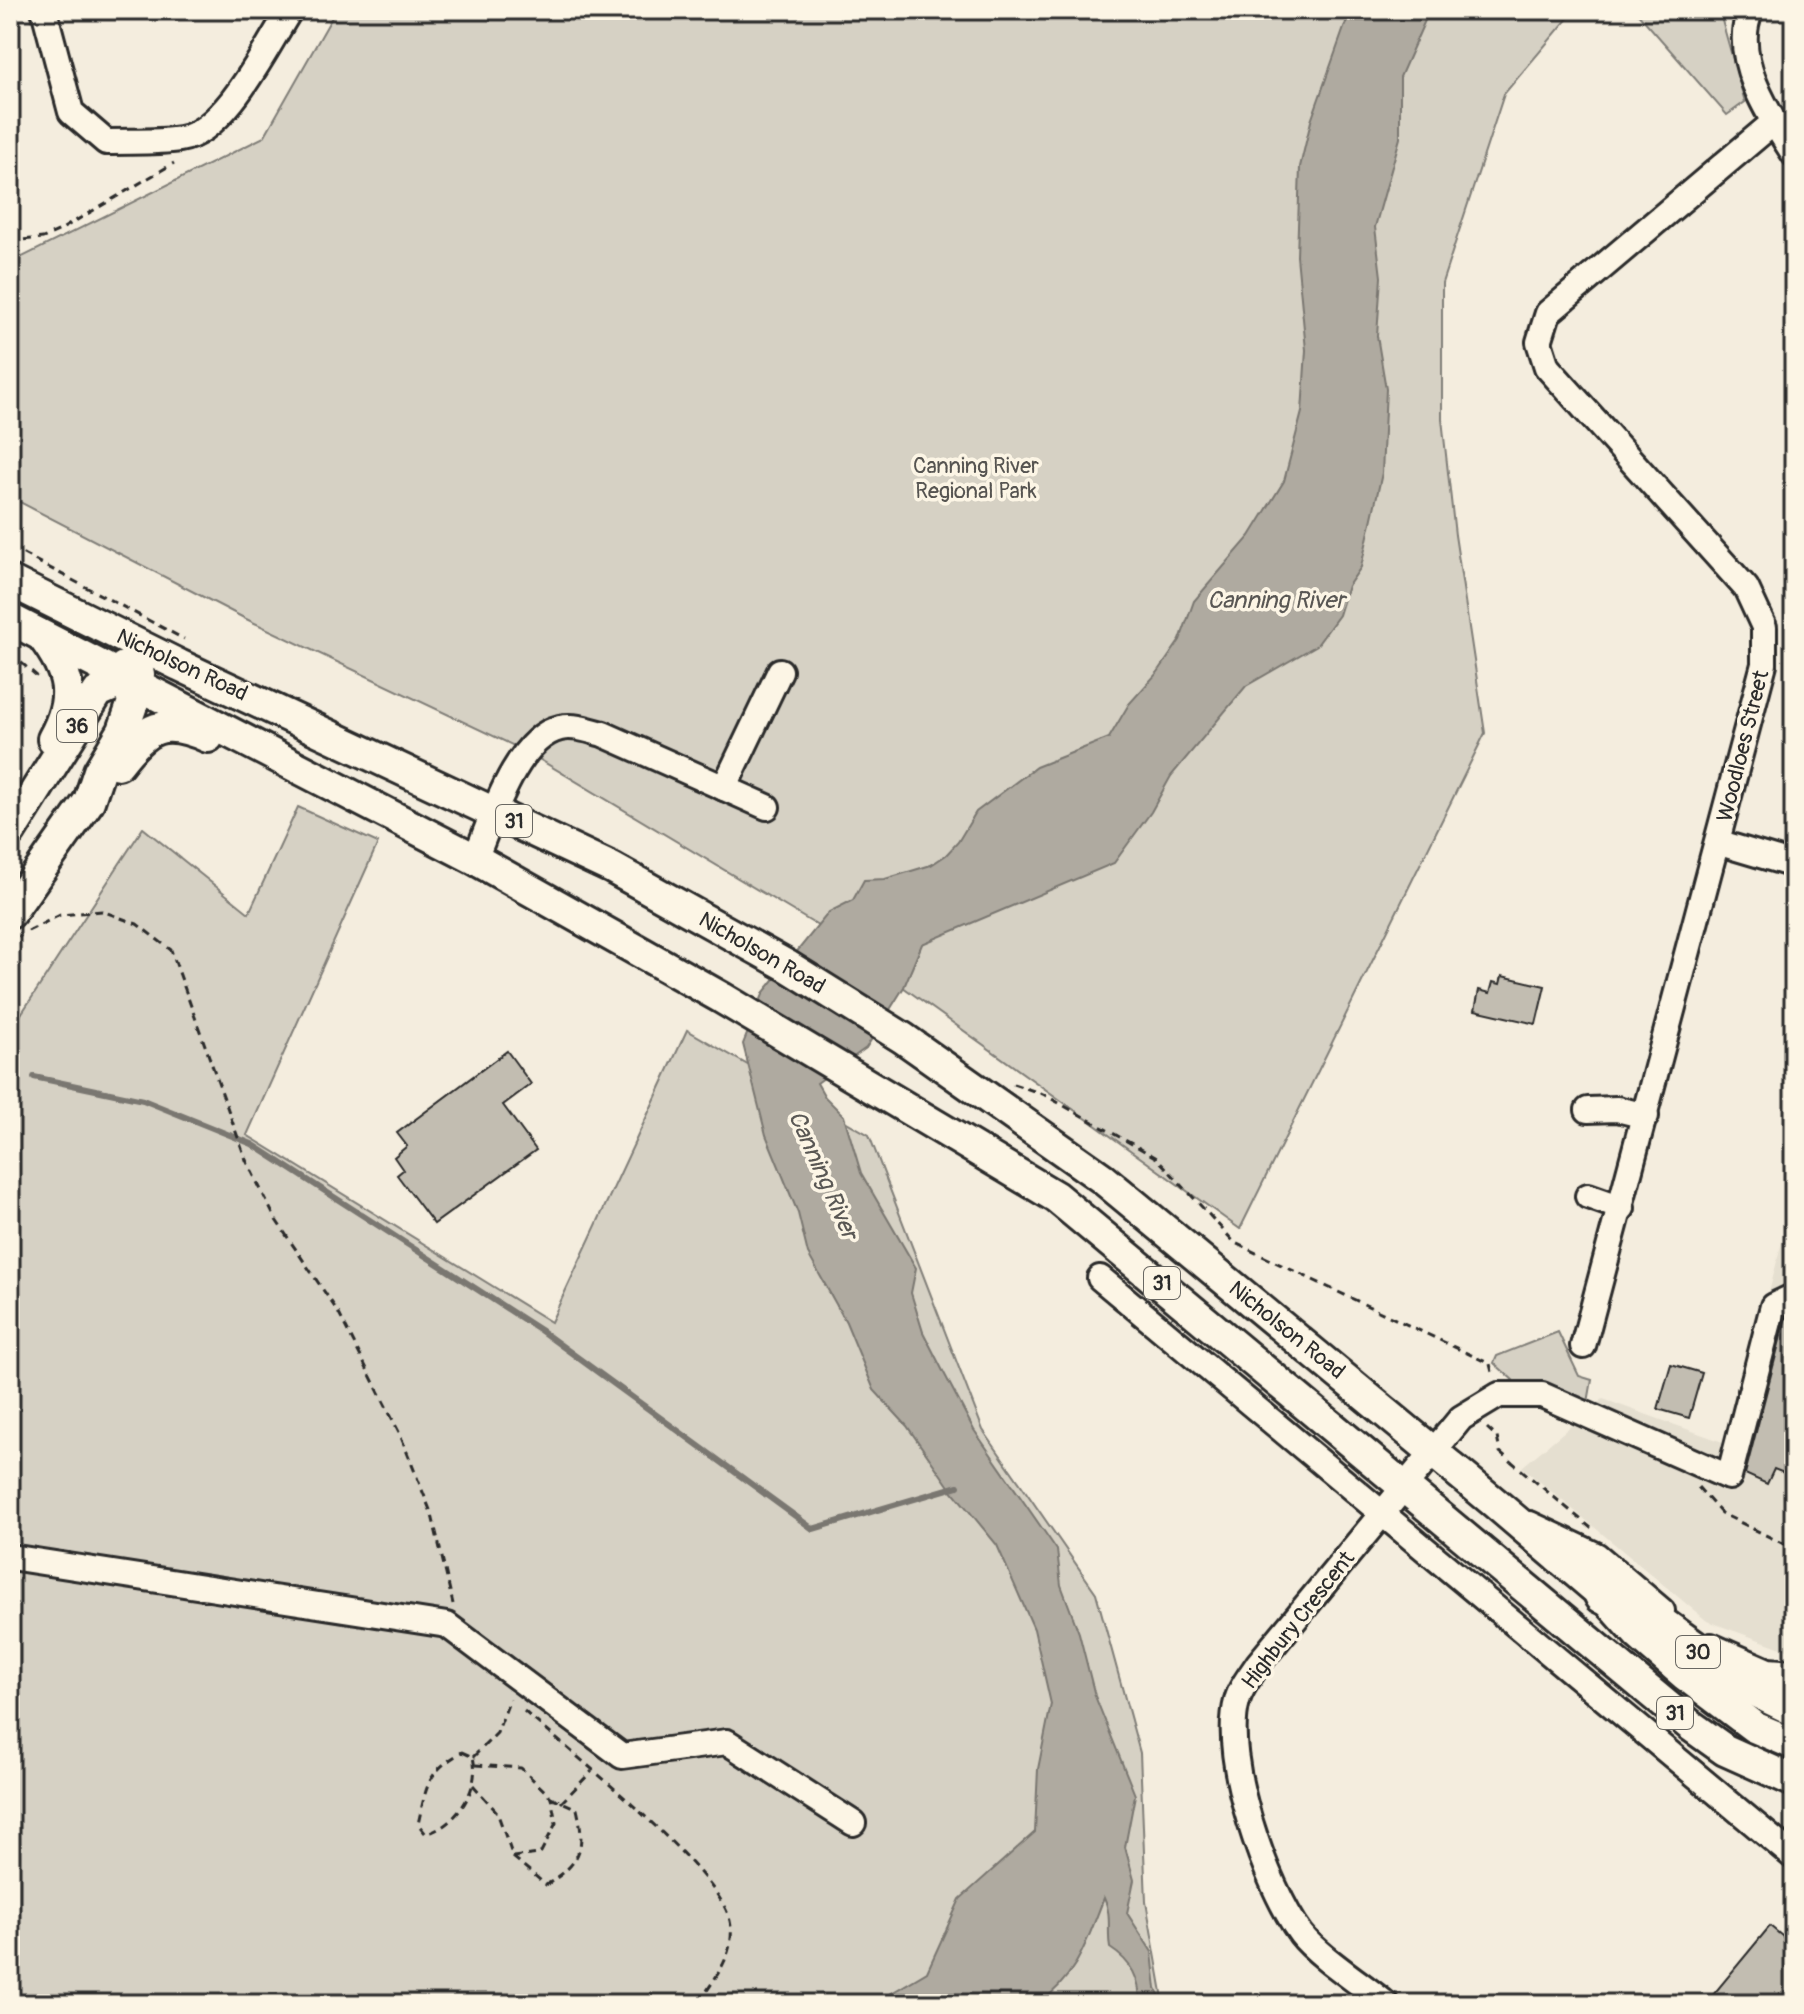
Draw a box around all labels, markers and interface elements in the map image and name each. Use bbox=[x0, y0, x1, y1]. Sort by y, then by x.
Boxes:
park label: Canning River Regional Park bbox=[913, 452, 1039, 505]
water label: Canning River bbox=[1207, 586, 1348, 615]
street label: Nicholson Road bbox=[112, 622, 252, 708]
street label: Woodloes Street bbox=[1711, 667, 1775, 825]
road number: 36 bbox=[57, 710, 97, 742]
road number: 31 bbox=[496, 805, 532, 837]
street label: Nicholson Road bbox=[694, 905, 830, 1001]
water label: Canning River bbox=[782, 1106, 866, 1247]
road number: 31 bbox=[1144, 1267, 1180, 1299]
street label: Nicholson Road bbox=[1223, 1275, 1351, 1385]
street label: Highbury Crescent bbox=[1235, 1545, 1361, 1695]
road number: 30 bbox=[1676, 1636, 1720, 1668]
road number: 31 bbox=[1657, 1697, 1693, 1729]

